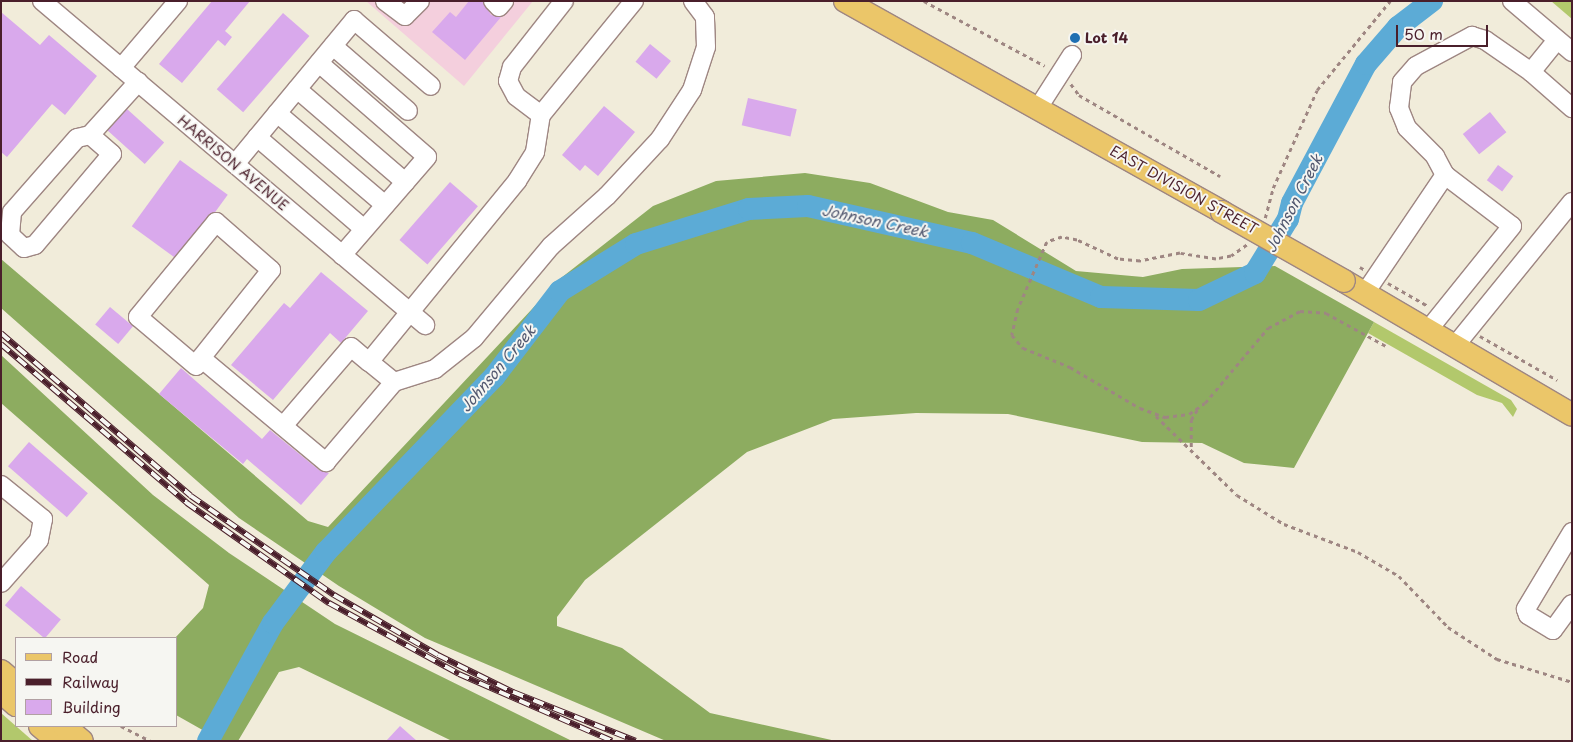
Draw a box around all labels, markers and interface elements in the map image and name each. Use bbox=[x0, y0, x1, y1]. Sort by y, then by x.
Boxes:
scale bar bbox=[1398, 15, 1490, 47]
text: 50 m bbox=[1404, 22, 1443, 45]
place label: Lot 14 bbox=[1085, 30, 1129, 46]
marker: Lot 14 bbox=[1069, 32, 1081, 44]
street label: HARRISON AVENUE bbox=[174, 112, 292, 214]
street label: EAST DIVISION STREET bbox=[1107, 142, 1261, 238]
water label: Johnson Creek bbox=[1260, 151, 1326, 255]
water label: Johnson Creek bbox=[820, 200, 930, 240]
water label: Johnson Creek bbox=[455, 321, 539, 415]
legend bbox=[15, 637, 178, 727]
text: Road bbox=[62, 645, 98, 668]
text: Railway bbox=[62, 670, 119, 693]
text: Building bbox=[62, 695, 121, 718]

